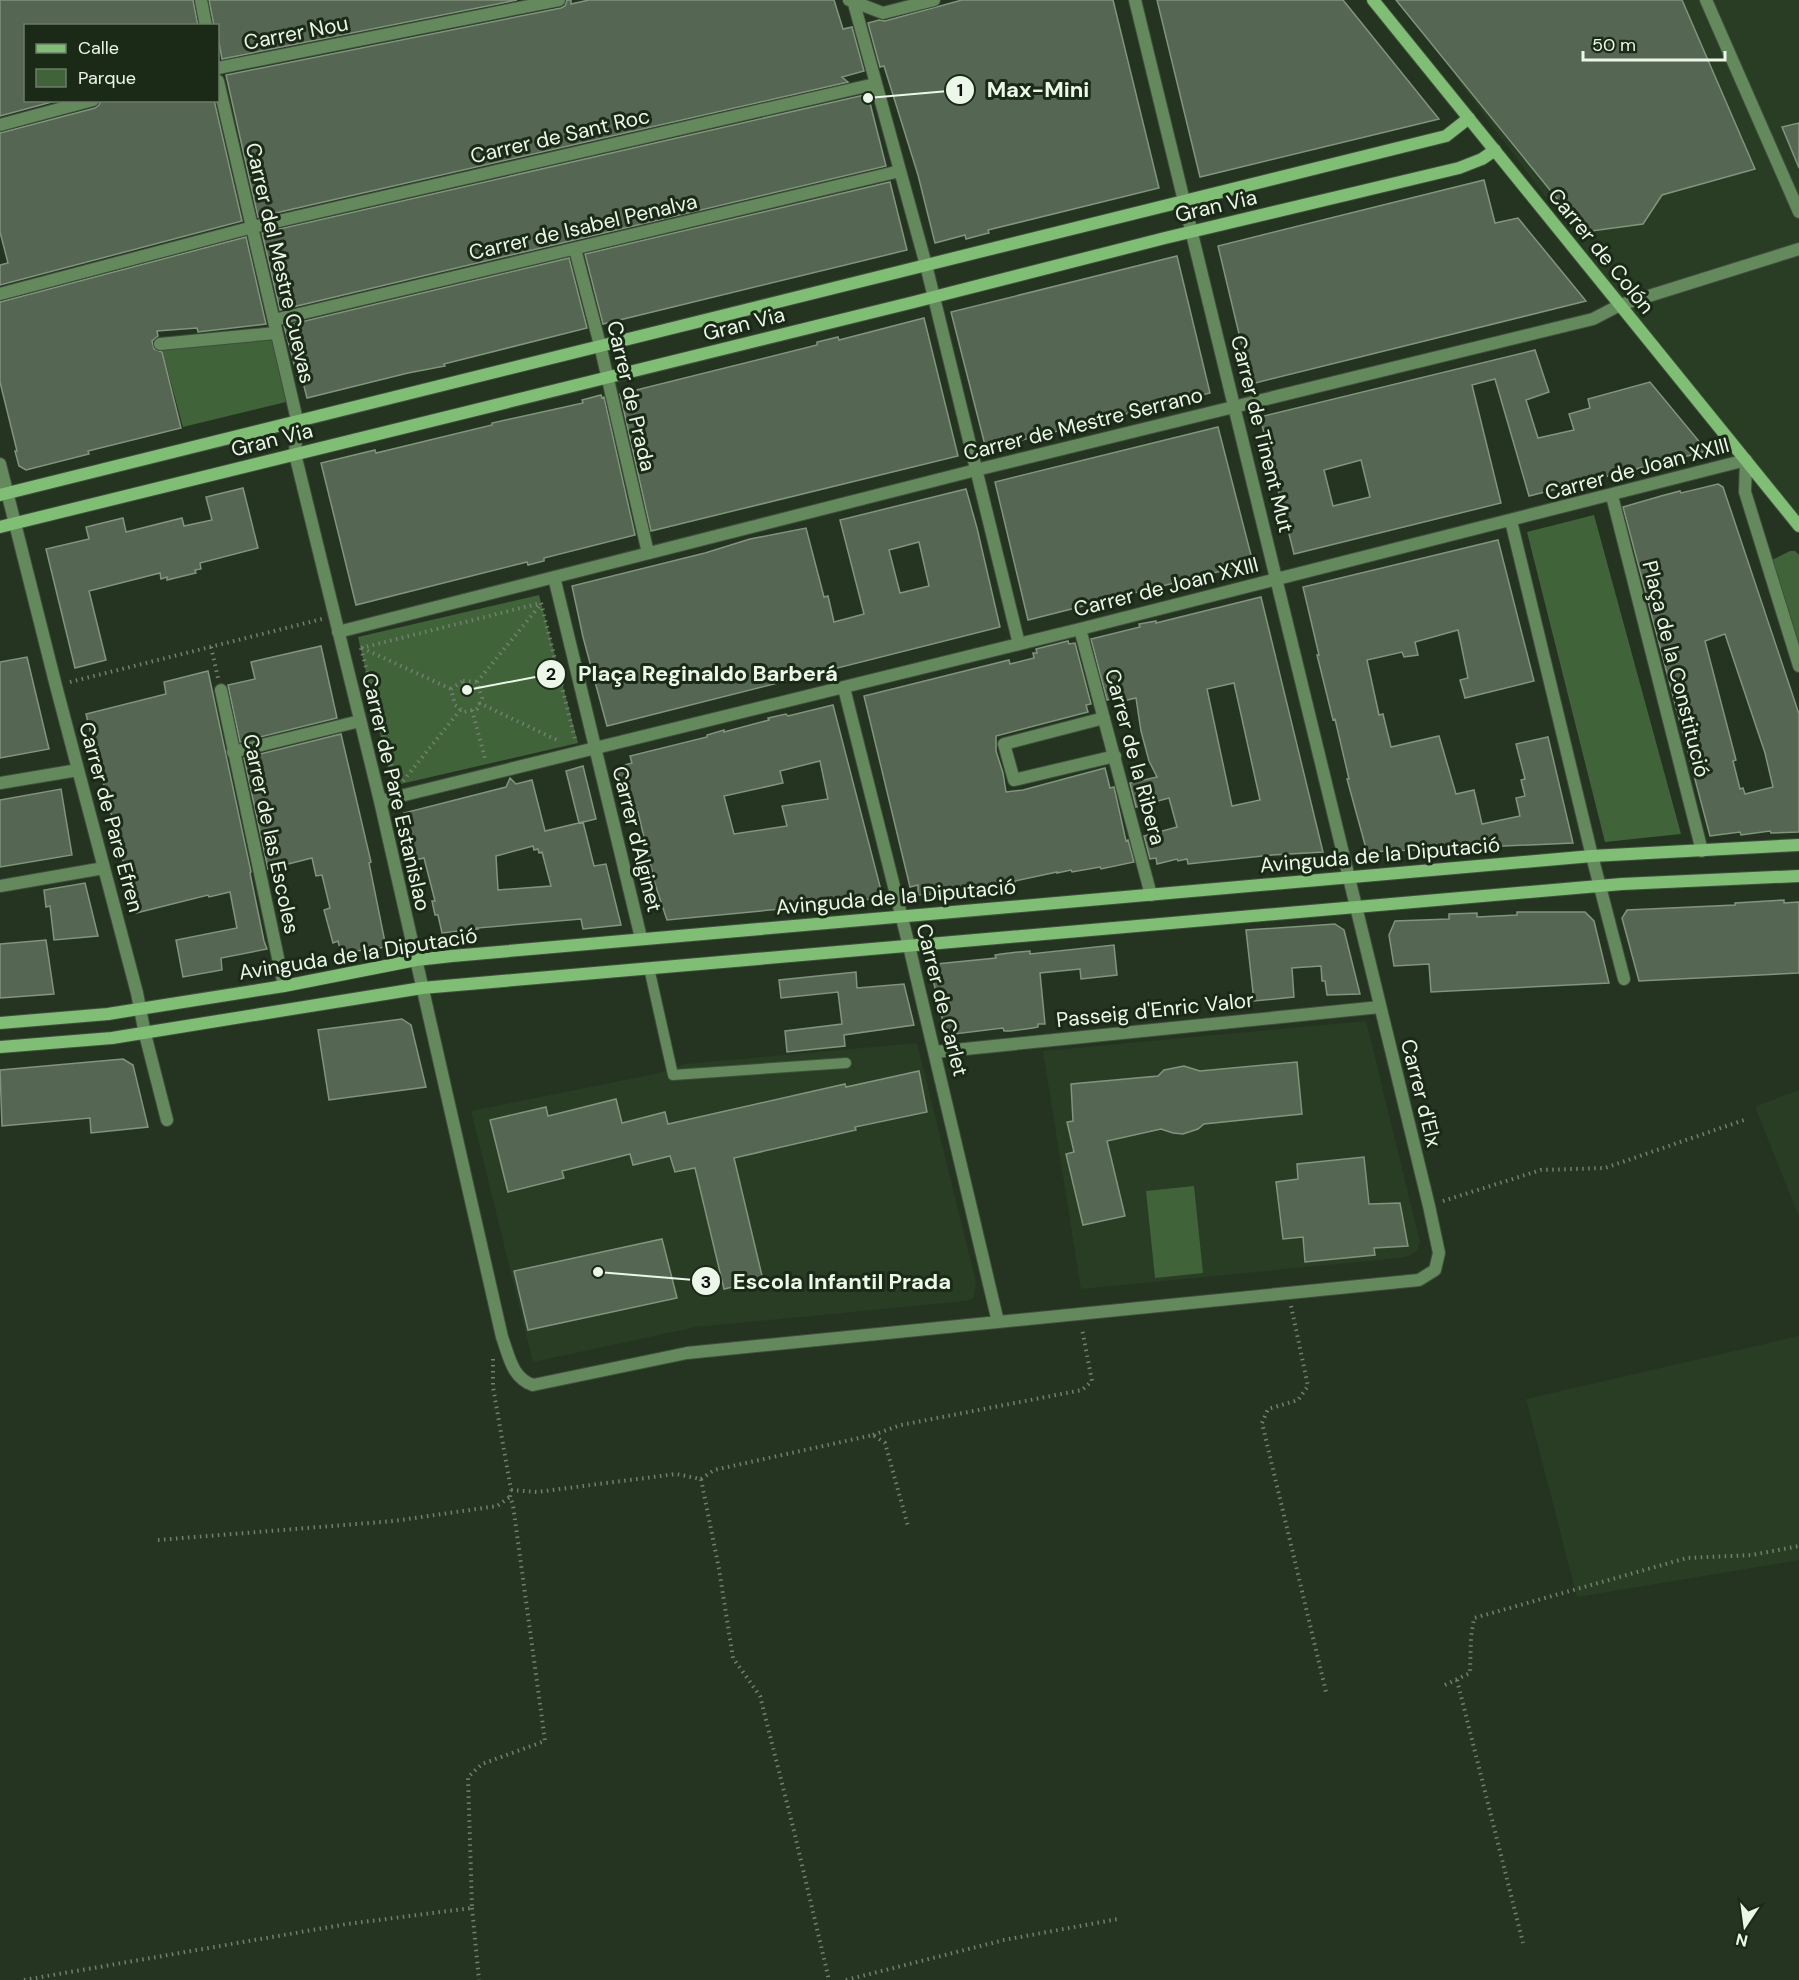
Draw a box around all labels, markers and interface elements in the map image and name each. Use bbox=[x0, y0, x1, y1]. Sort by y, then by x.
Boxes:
street label: Carrer Nou bbox=[241, 9, 351, 57]
legend bbox=[24, 24, 219, 102]
scale bar bbox=[1583, 24, 1726, 62]
text: 50 m bbox=[1592, 33, 1636, 57]
text: Calle bbox=[78, 36, 119, 60]
text: Parque bbox=[78, 66, 136, 90]
callout: Max-Mini bbox=[945, 70, 1102, 110]
text: Max-Mini bbox=[987, 75, 1089, 104]
text: 1 bbox=[957, 78, 963, 102]
street label: Carrer de Sant Roc bbox=[468, 102, 652, 170]
street label: Carrer del Mestre Cuevas bbox=[239, 140, 321, 386]
street label: Carrer de Colón bbox=[1542, 182, 1660, 320]
street label: Gran Via bbox=[1172, 183, 1260, 229]
street label: Carrer de Isabel Penalva bbox=[466, 187, 700, 267]
street label: Gran Via bbox=[700, 300, 788, 348]
street label: Carrer de Prada bbox=[600, 318, 662, 474]
street label: Carrer de Tinent Mut bbox=[1224, 333, 1300, 535]
street label: Carrer de Mestre Serrano bbox=[960, 381, 1206, 467]
street label: Gran Via bbox=[228, 416, 316, 464]
street label: Carrer de Joan XXIII bbox=[1542, 431, 1732, 507]
street label: Carrer de Joan XXIII bbox=[1071, 550, 1261, 624]
street label: Plaça de la Constitució bbox=[1636, 558, 1716, 780]
callout: Plaça Reginaldo Barberá bbox=[536, 654, 850, 694]
text: Plaça Reginaldo Barberá bbox=[578, 659, 838, 688]
text: 2 bbox=[546, 662, 556, 686]
street label: Carrer de la Ribera bbox=[1098, 666, 1172, 848]
street label: Carrer de Pare Estanislao bbox=[355, 670, 437, 914]
street label: Carrer de Pare Efren bbox=[72, 719, 150, 915]
street label: Carrer de las Escoles bbox=[236, 731, 306, 937]
street label: Carrer d'Alginet bbox=[605, 763, 669, 915]
street label: Avinguda de la Diputació bbox=[1259, 831, 1501, 879]
street label: Avinguda de la Diputació bbox=[775, 873, 1017, 921]
street label: Avinguda de la Diputació bbox=[237, 921, 479, 987]
street label: Carrer de Carlet bbox=[910, 921, 974, 1079]
street label: Passeig d'Enric Valor bbox=[1055, 986, 1255, 1034]
street label: Carrer d'Elx bbox=[1394, 1036, 1448, 1150]
callout: Escola Infantil Prada bbox=[691, 1261, 963, 1301]
text: Escola Infantil Prada bbox=[733, 1267, 951, 1296]
text: 3 bbox=[701, 1270, 711, 1294]
north arrow bbox=[1715, 1896, 1775, 1956]
text: N bbox=[1734, 1929, 1750, 1952]

